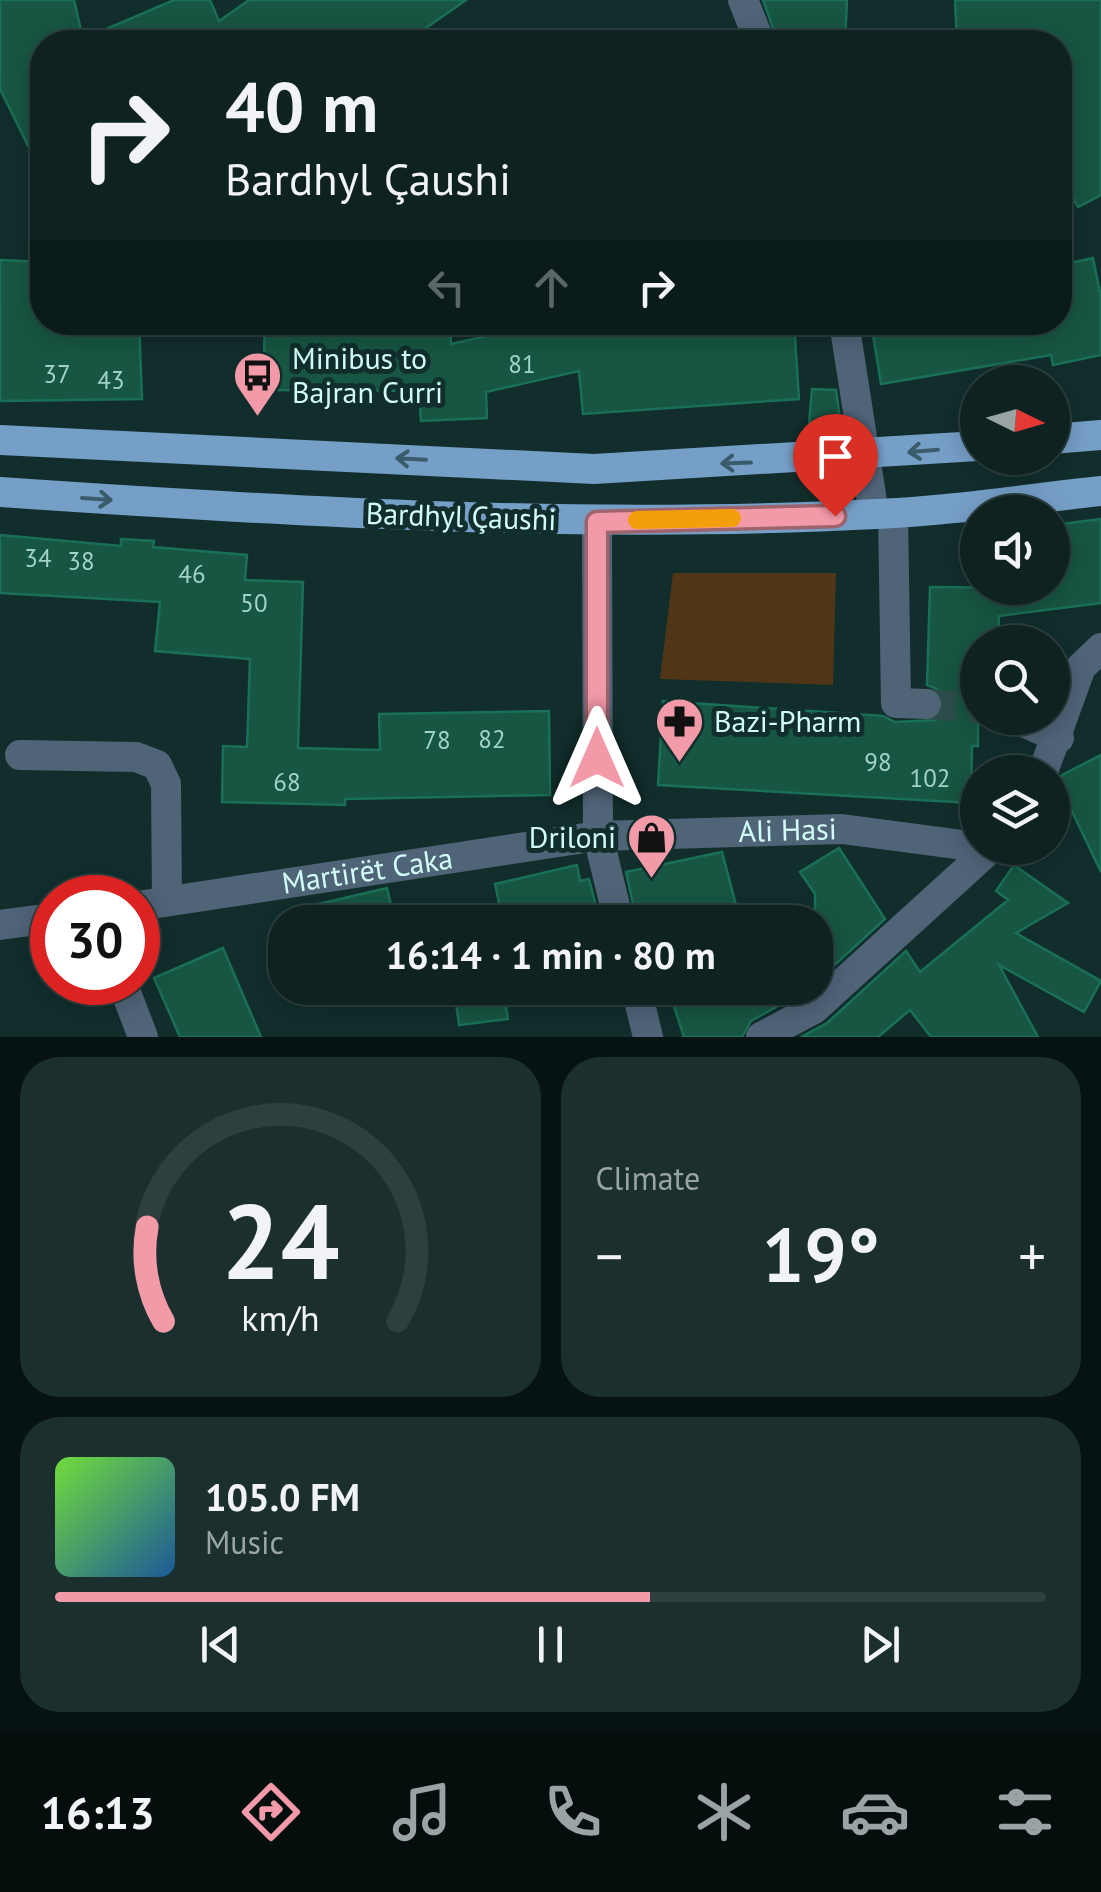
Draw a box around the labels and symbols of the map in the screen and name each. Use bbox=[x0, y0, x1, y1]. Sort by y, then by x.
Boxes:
place label: Minibus to Bajran Curri bbox=[292, 338, 443, 411]
house number: 81 bbox=[508, 348, 536, 380]
bus stop icon: Minibus to Bajran Curri bbox=[231, 350, 283, 418]
house number: 37 bbox=[43, 358, 71, 390]
house number: 43 bbox=[97, 364, 125, 396]
north arrow bbox=[960, 365, 1070, 475]
pin bbox=[793, 414, 878, 517]
one-way arrow bbox=[907, 441, 939, 460]
one-way arrow bbox=[396, 450, 428, 469]
one-way arrow bbox=[720, 454, 752, 473]
one-way arrow bbox=[81, 489, 113, 508]
street label: Bardhyl Çaushi bbox=[365, 493, 557, 538]
house number: 34 bbox=[24, 542, 52, 574]
house number: 38 bbox=[67, 545, 95, 577]
house number: 46 bbox=[178, 558, 206, 590]
house number: 50 bbox=[240, 587, 268, 619]
pharmacy icon: Bazi-Pharm bbox=[653, 696, 705, 764]
place label: Bazi-Pharm bbox=[714, 701, 861, 740]
position arrow bbox=[545, 706, 649, 810]
house number: 82 bbox=[478, 723, 506, 755]
house number: 78 bbox=[423, 724, 451, 756]
house number: 98 bbox=[864, 746, 892, 778]
house number: 102 bbox=[910, 762, 950, 794]
house number: 68 bbox=[273, 766, 301, 798]
street label: Ali Hasi bbox=[738, 808, 837, 850]
shop icon: Driloni bbox=[625, 812, 677, 880]
place label: Driloni bbox=[529, 817, 616, 856]
street label: Martirët Caka bbox=[279, 837, 455, 902]
speed limit sign: 30 bbox=[30, 875, 160, 1005]

